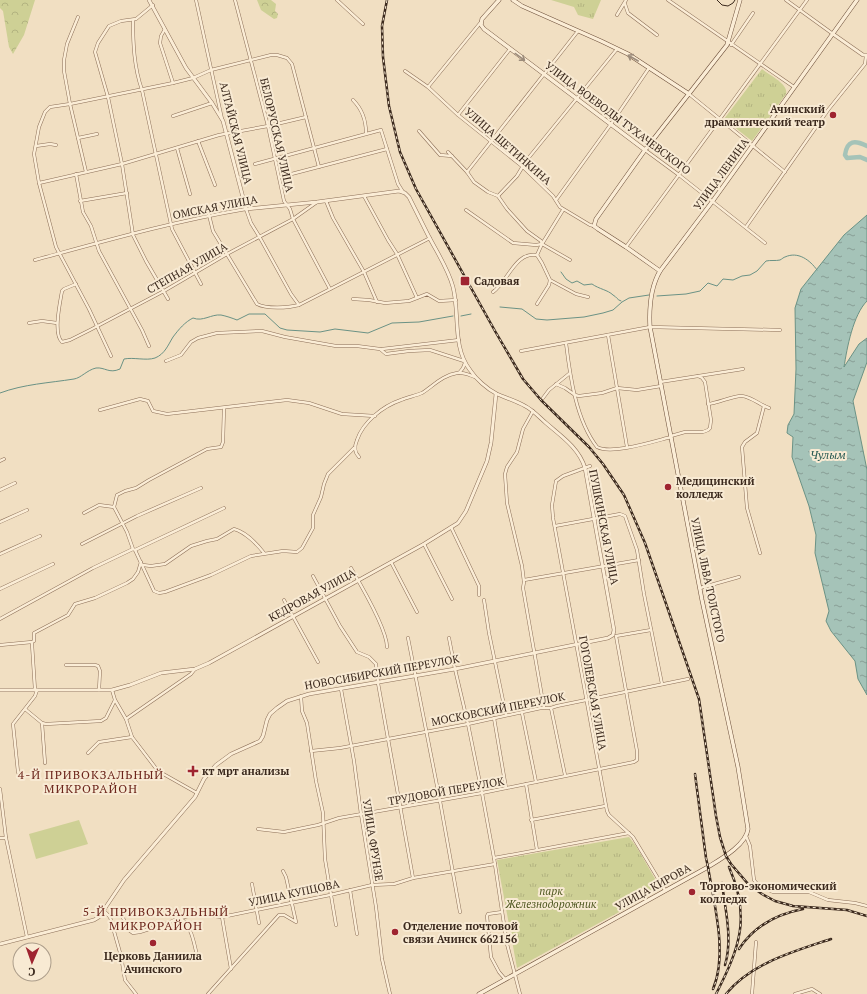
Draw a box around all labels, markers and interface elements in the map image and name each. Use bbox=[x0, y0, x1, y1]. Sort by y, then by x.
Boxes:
one-way arrow bbox=[514, 53, 525, 61]
one-way arrow bbox=[627, 53, 639, 61]
street label: УЛИЦА ВОЕВОДЫ ТУХАЧЕВСКОГО bbox=[542, 59, 694, 177]
street label: БЕЛОРУССКАЯ УЛИЦА bbox=[257, 77, 297, 194]
street label: АЛТАЙСКАЯ УЛИЦА bbox=[217, 80, 256, 186]
place label: Ачинский драматический театр bbox=[705, 102, 826, 129]
street label: УЛИЦА ЩЕТИНКИНА bbox=[462, 104, 555, 188]
marker: Ачинский драматический театр bbox=[828, 110, 838, 120]
street label: УЛИЦА ЛЕНИНА bbox=[690, 135, 752, 213]
street label: ОМСКАЯ УЛИЦА bbox=[171, 192, 259, 222]
street label: СТЕПНАЯ УЛИЦА bbox=[144, 239, 230, 297]
place label: Садовая bbox=[474, 274, 520, 288]
marker: Садовая bbox=[459, 275, 471, 287]
water label: Чулым bbox=[810, 447, 846, 462]
street label: ПУШКИНСКАЯ УЛИЦА bbox=[586, 468, 622, 586]
place label: Медицинский колледж bbox=[676, 474, 755, 501]
marker: Медицинский колледж bbox=[663, 482, 673, 492]
street label: УЛИЦА ЛЬВА ТОЛСТОГО bbox=[688, 516, 728, 644]
street label: КЕДРОВАЯ УЛИЦА bbox=[266, 565, 358, 625]
street label: ГОГОЛЕВСКАЯ УЛИЦА bbox=[576, 635, 610, 752]
street label: НОВОСИБИРСКИЙ ПЕРЕУЛОК bbox=[303, 651, 461, 693]
street label: МОСКОВСКИЙ ПЕРЕУЛОК bbox=[430, 689, 567, 729]
place label: кт мрт анализы bbox=[202, 764, 289, 778]
marker: кт мрт анализы bbox=[187, 765, 199, 777]
district label: 4-Й ПРИВОКЗАЛЬНЫЙ МИКРОРАЙОН bbox=[18, 767, 164, 796]
street label: ТРУДОВОЙ ПЕРЕУЛОК bbox=[387, 774, 506, 808]
street label: УЛИЦА ФРУНЗЕ bbox=[360, 798, 386, 882]
street label: УЛИЦА КИРОВА bbox=[613, 860, 694, 914]
street label: УЛИЦА КУПЦОВА bbox=[247, 876, 341, 909]
place label: Торгово-экономический колледж bbox=[700, 879, 837, 906]
park label: парк Железнодорожник bbox=[505, 884, 597, 911]
marker: Торгово-экономический колледж bbox=[687, 887, 697, 897]
district label: 5-Й ПРИВОКЗАЛЬНЫЙ МИКРОРАЙОН bbox=[83, 904, 229, 933]
place label: Отделение почтовой связи Ачинск 662156 bbox=[403, 919, 519, 946]
marker: Отделение почтовой связи Ачинск 662156 bbox=[390, 927, 400, 937]
marker: Церковь Даниила Ачинского bbox=[148, 938, 158, 948]
north arrow bbox=[12, 942, 52, 982]
place label: Церковь Даниила Ачинского bbox=[104, 949, 202, 976]
text: С bbox=[28, 965, 35, 979]

